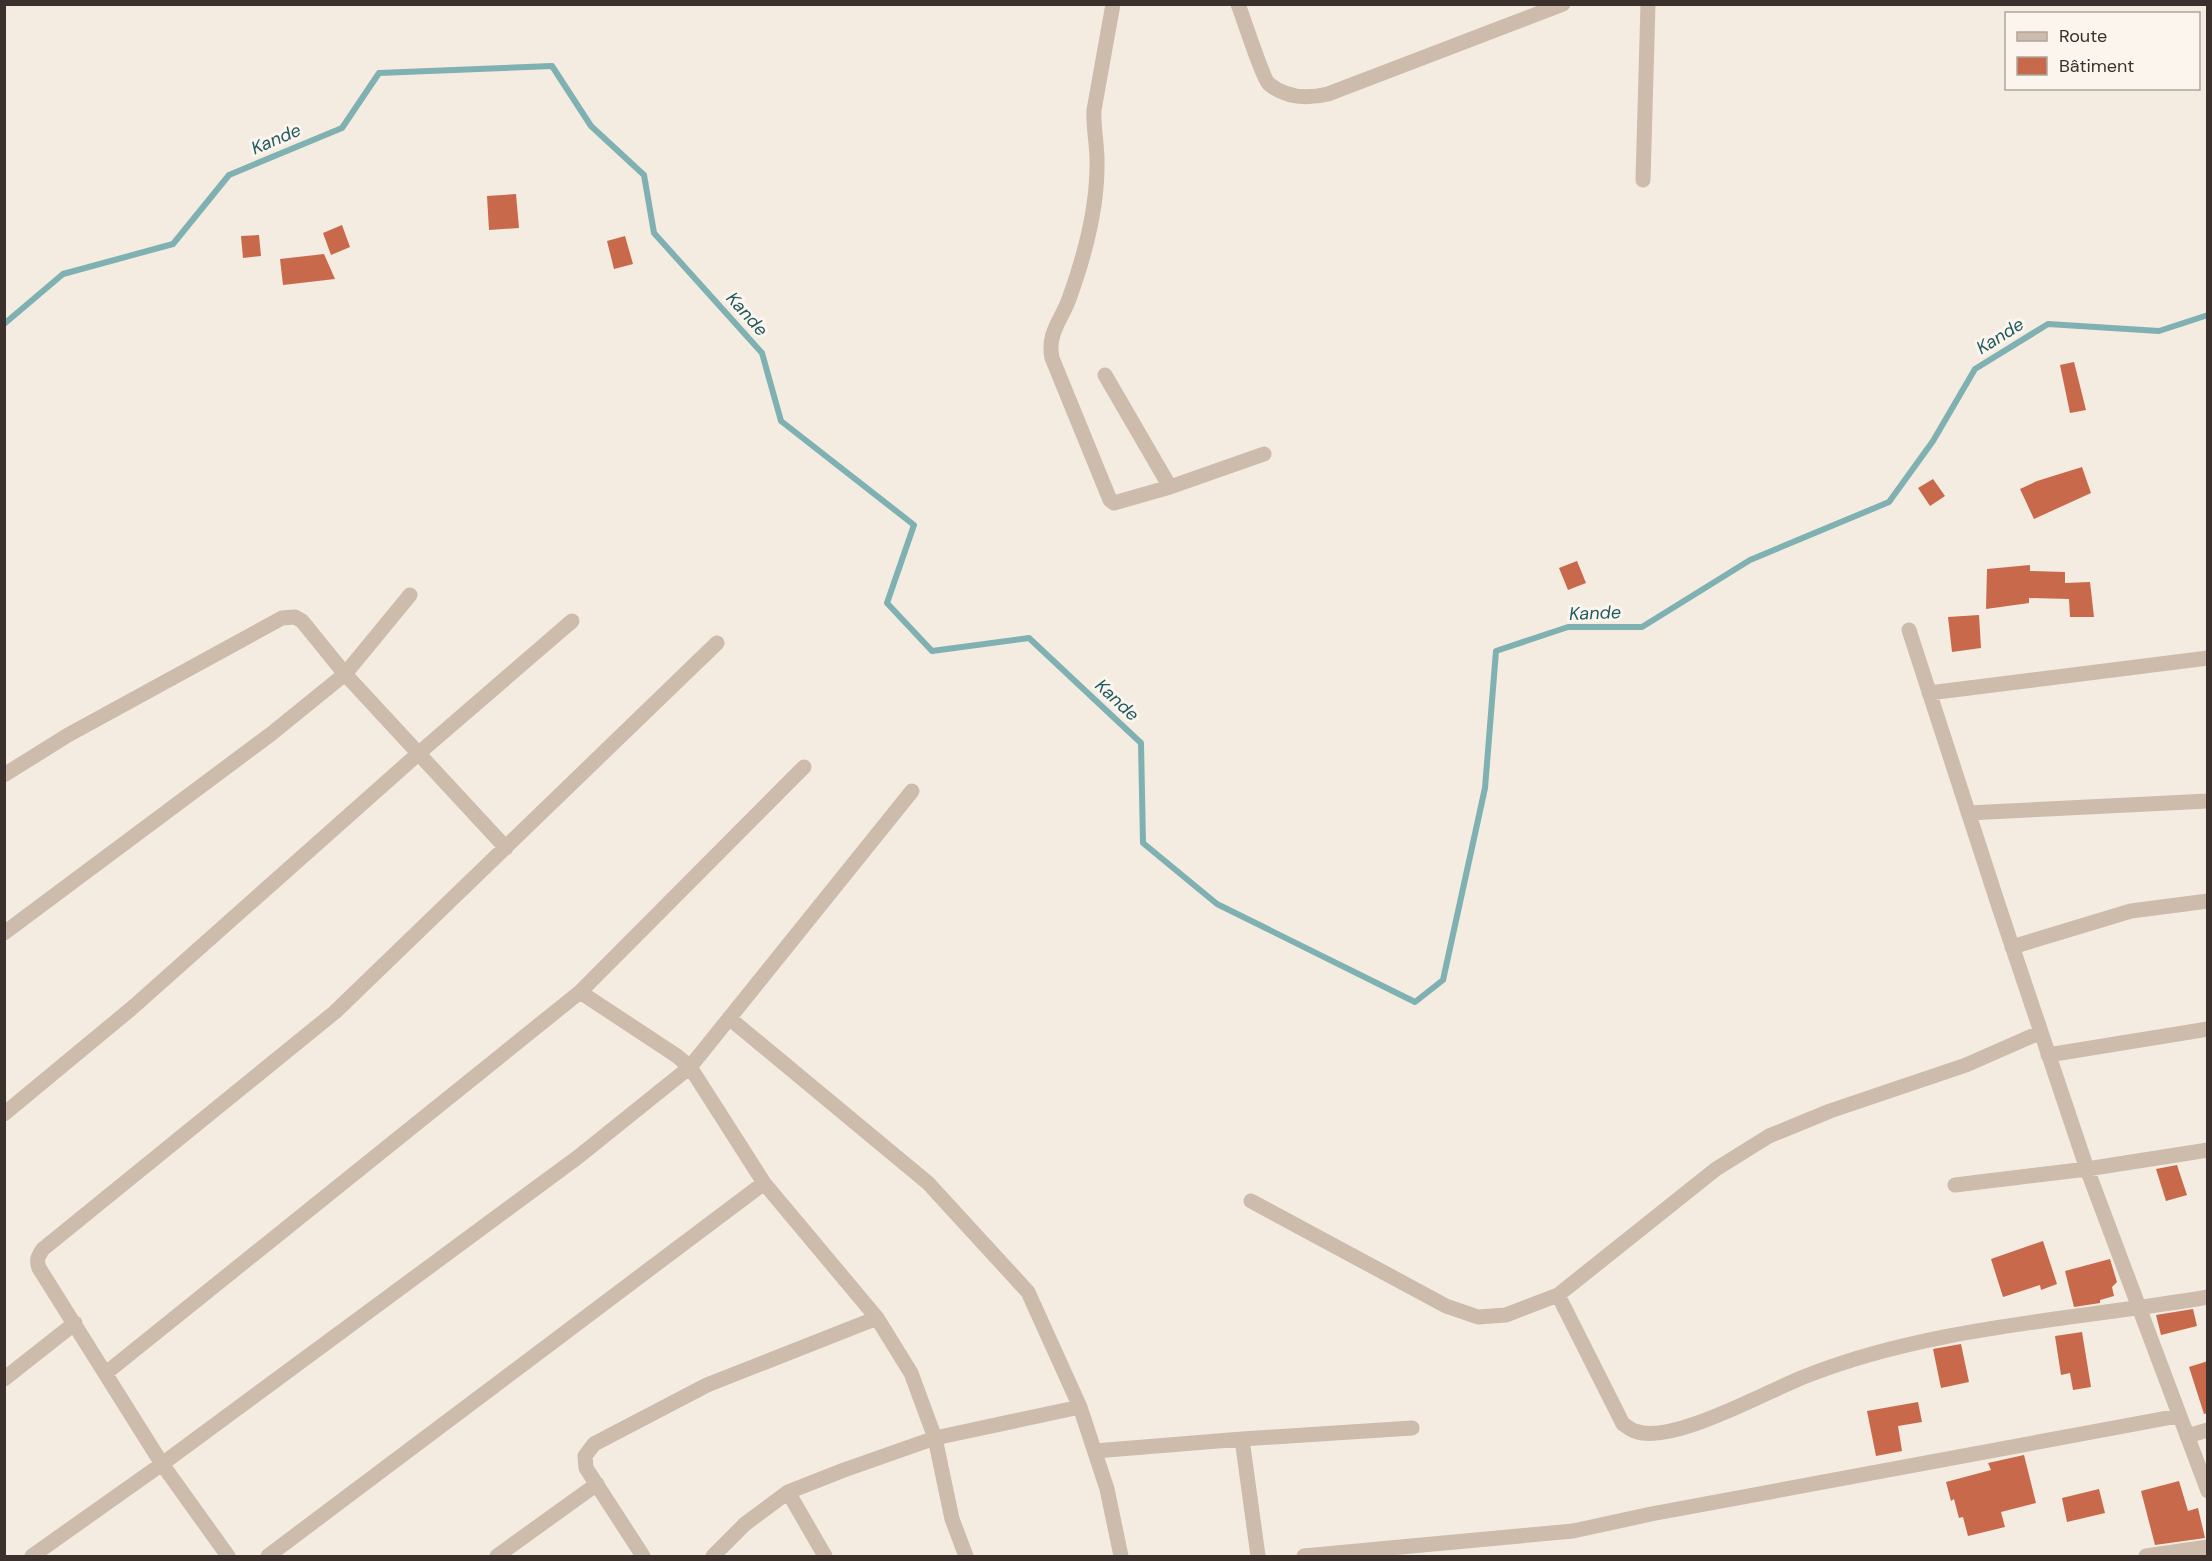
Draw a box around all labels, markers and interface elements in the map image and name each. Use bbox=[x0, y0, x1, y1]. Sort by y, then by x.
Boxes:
legend bbox=[2005, 12, 2200, 90]
text: Route bbox=[2059, 24, 2107, 48]
text: Bâtiment bbox=[2059, 54, 2134, 78]
water label: Kande bbox=[247, 118, 305, 160]
water label: Kande bbox=[721, 287, 773, 341]
water label: Kande bbox=[1972, 312, 2028, 360]
water label: Kande bbox=[1569, 600, 1621, 626]
water label: Kande bbox=[1090, 674, 1144, 726]

